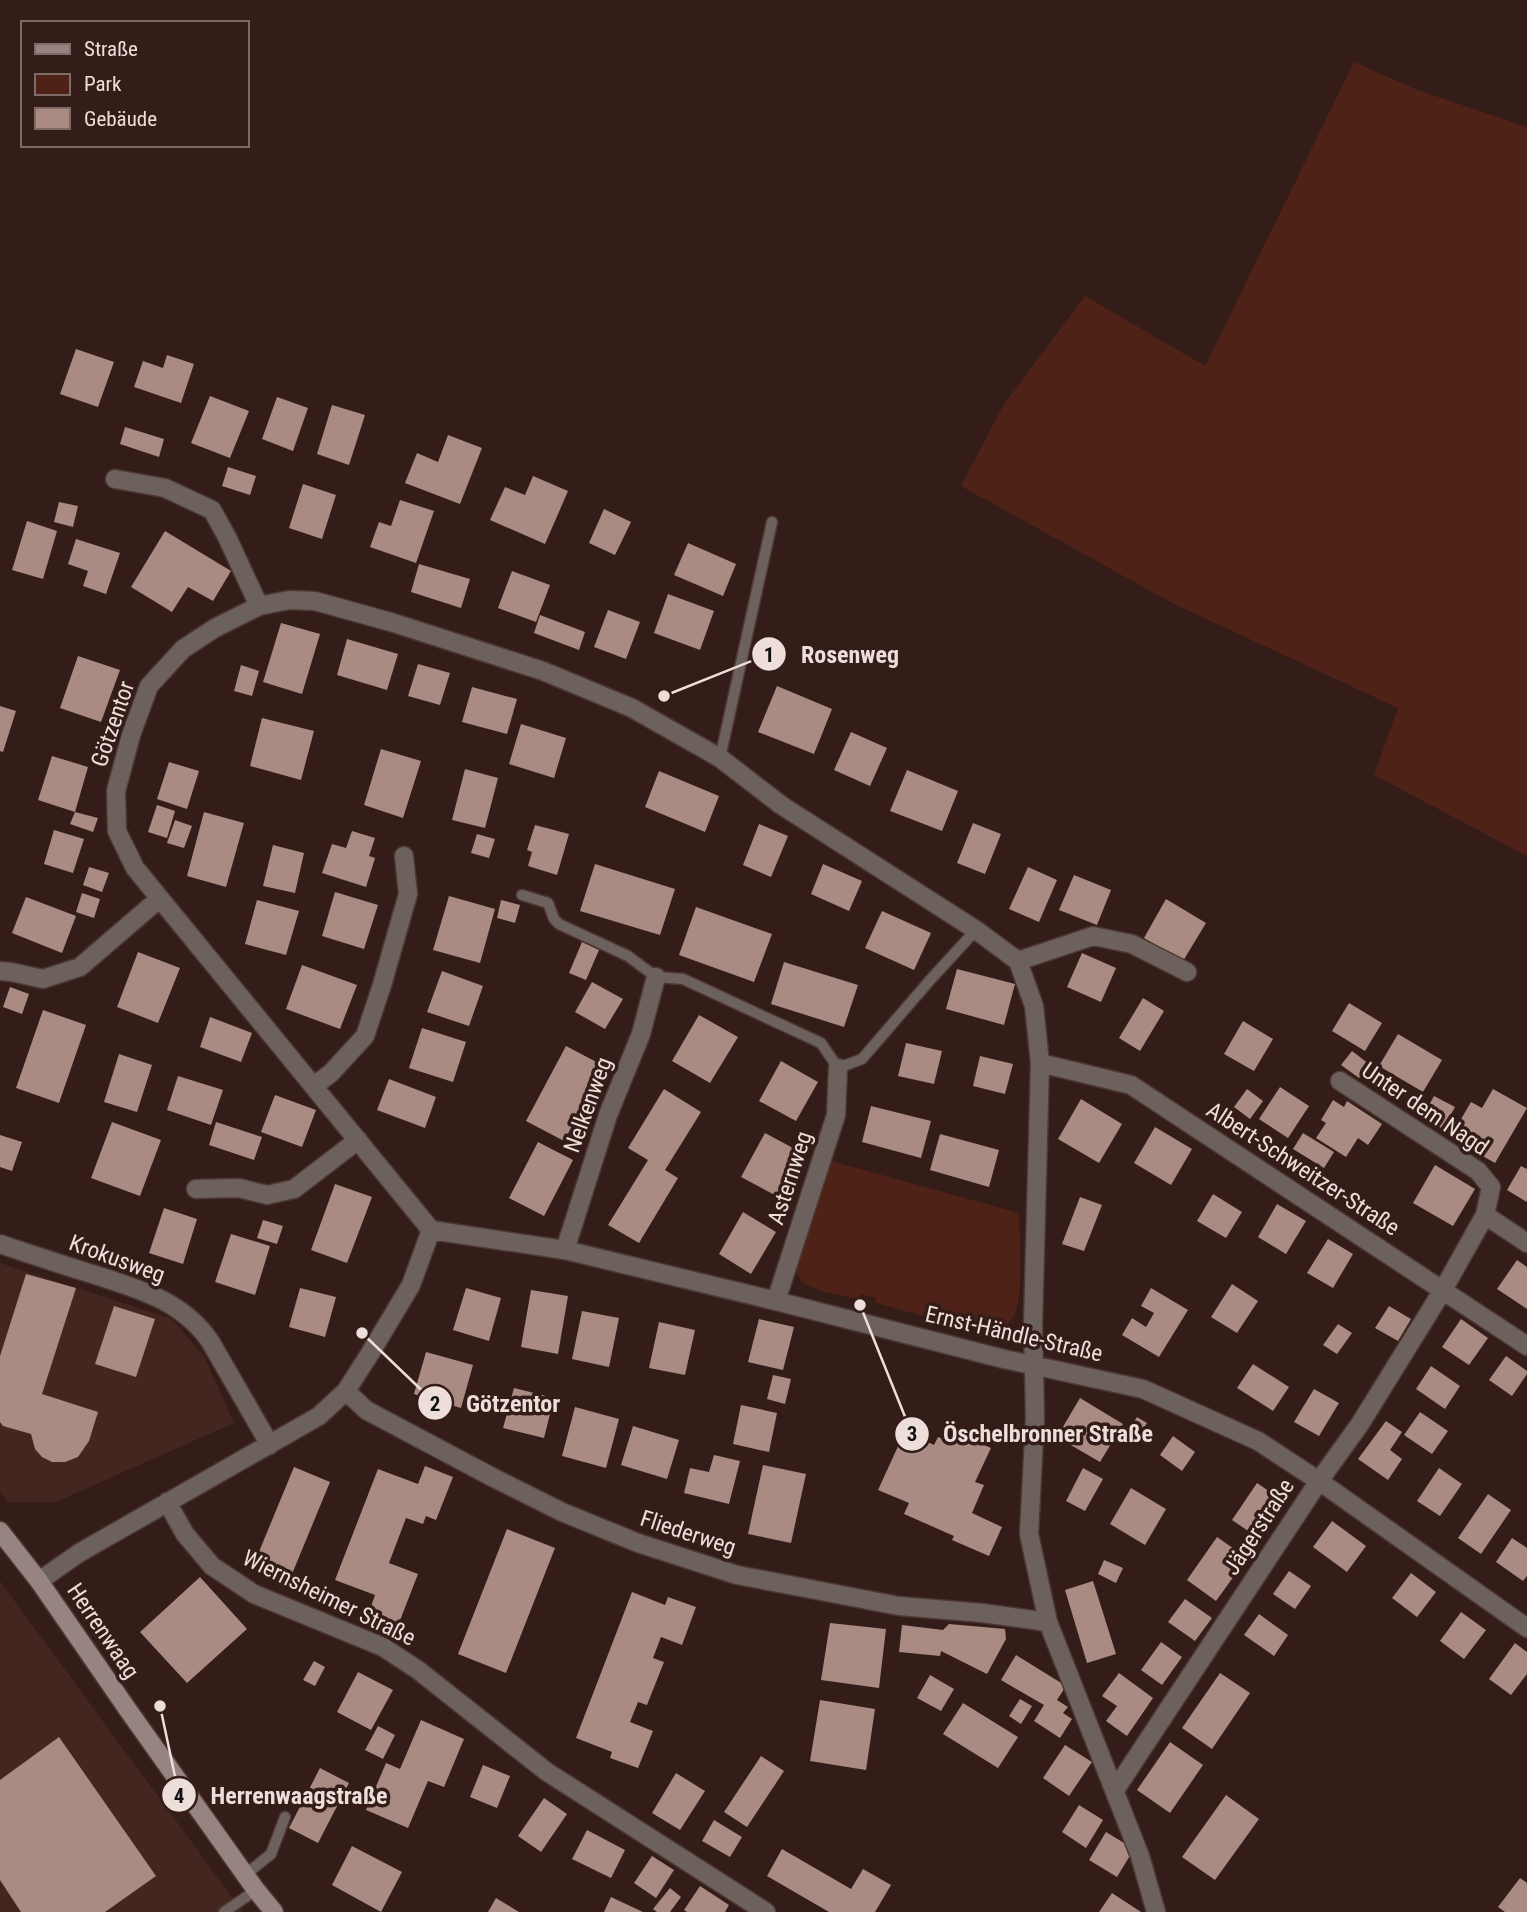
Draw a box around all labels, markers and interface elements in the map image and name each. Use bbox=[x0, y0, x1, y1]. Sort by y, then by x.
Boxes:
legend bbox=[21, 21, 248, 147]
text: Straße bbox=[84, 37, 138, 61]
text: Park bbox=[84, 72, 122, 96]
text: Gebäude bbox=[84, 107, 157, 131]
callout: Rosenweg bbox=[752, 632, 913, 677]
text: Rosenweg bbox=[801, 641, 899, 669]
text: 1 bbox=[764, 643, 774, 667]
street label: Götzentor bbox=[86, 678, 140, 770]
street label: Nelkenweg bbox=[558, 1054, 618, 1156]
street label: Unter dem Nagd bbox=[1357, 1057, 1493, 1161]
street label: Albert-Schweitzer-Straße bbox=[1201, 1096, 1405, 1242]
street label: Asternweg bbox=[762, 1128, 818, 1228]
street label: Krokusweg bbox=[65, 1229, 169, 1289]
street label: Ernst-Händle-Straße bbox=[923, 1300, 1105, 1368]
callout: Götzentor bbox=[417, 1381, 574, 1426]
text: Götzentor bbox=[466, 1390, 560, 1418]
text: 2 bbox=[430, 1392, 440, 1416]
callout: Öschelbronner Straße bbox=[894, 1411, 1167, 1456]
text: Öschelbronner Straße bbox=[943, 1420, 1153, 1448]
text: 3 bbox=[907, 1422, 917, 1446]
street label: Jägerstraße bbox=[1218, 1474, 1300, 1580]
street label: Fliederweg bbox=[637, 1505, 739, 1561]
street label: Wiernsheimer Straße bbox=[238, 1544, 420, 1652]
street label: Herrenwaag bbox=[61, 1578, 145, 1684]
callout: Herrenwaagstraße bbox=[161, 1773, 401, 1818]
text: Herrenwaagstraße bbox=[210, 1782, 388, 1810]
text: 4 bbox=[174, 1784, 184, 1808]

